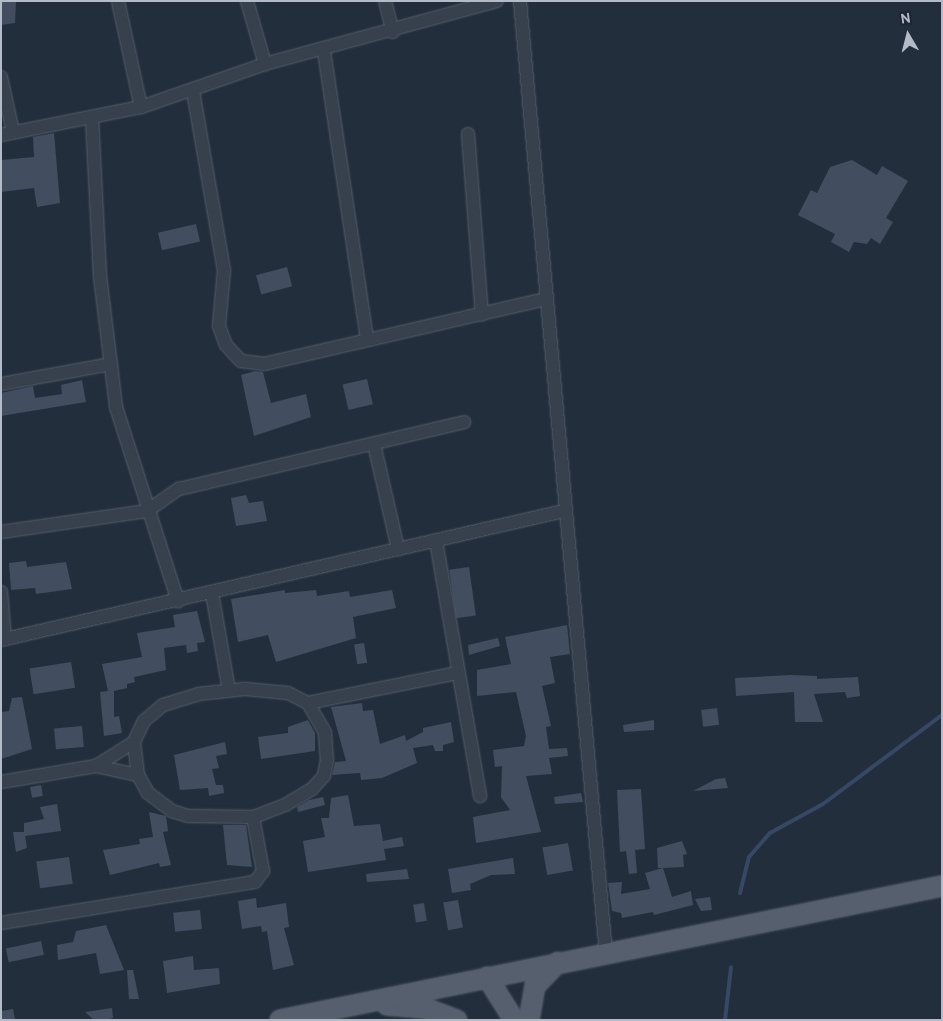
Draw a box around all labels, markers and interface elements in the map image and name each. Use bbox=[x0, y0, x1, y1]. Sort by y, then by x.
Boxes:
north arrow bbox=[883, 10, 933, 60]
text: N bbox=[900, 11, 912, 29]

